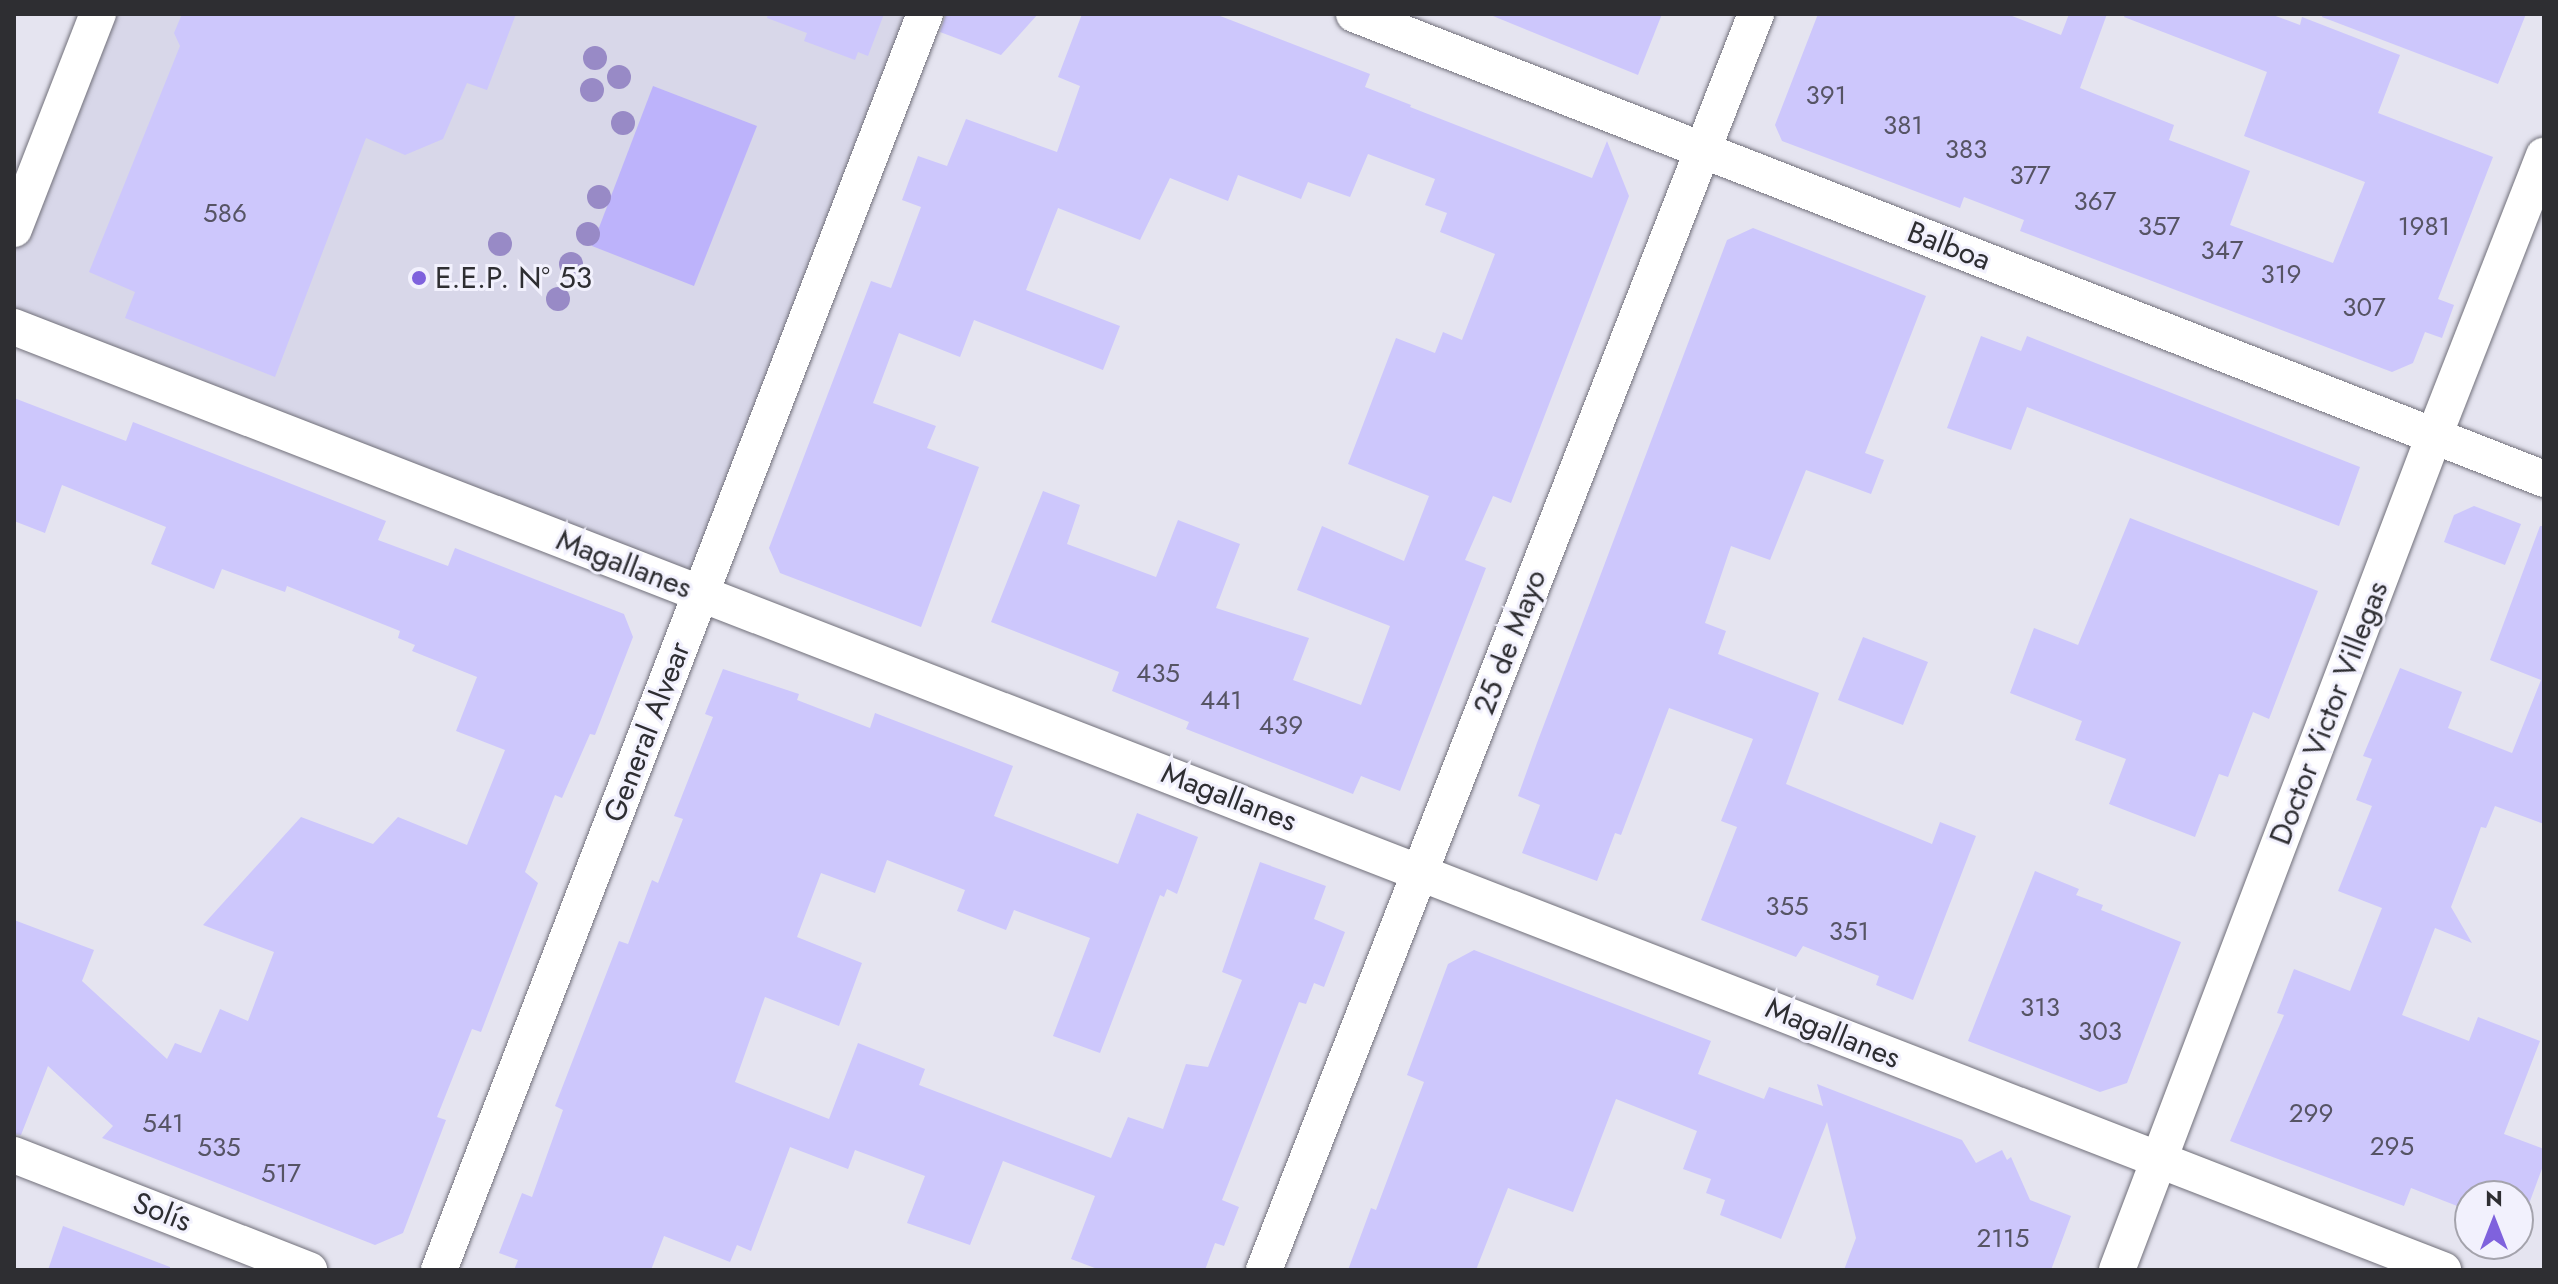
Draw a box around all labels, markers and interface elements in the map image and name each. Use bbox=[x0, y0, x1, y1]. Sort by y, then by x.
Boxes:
house number: 391 bbox=[1806, 80, 1846, 112]
house number: 381 bbox=[1883, 110, 1923, 142]
house number: 383 bbox=[1945, 134, 1987, 166]
house number: 377 bbox=[2009, 160, 2051, 192]
house number: 367 bbox=[2074, 186, 2116, 218]
house number: 586 bbox=[203, 198, 247, 230]
house number: 357 bbox=[2138, 211, 2180, 243]
house number: 1981 bbox=[2398, 211, 2450, 243]
street label: Balboa bbox=[1902, 214, 1996, 278]
house number: 347 bbox=[2200, 235, 2244, 267]
house number: 319 bbox=[2261, 259, 2301, 291]
place label: E.E.P. N° 53 bbox=[435, 260, 592, 296]
marker: E.E.P. N° 53 bbox=[410, 269, 428, 287]
house number: 307 bbox=[2342, 292, 2386, 324]
street label: Magallanes bbox=[551, 522, 697, 606]
street label: 25 de Mayo bbox=[1466, 564, 1554, 720]
street label: Doctor Victor Villegas bbox=[2262, 576, 2396, 850]
street label: General Alvear bbox=[596, 637, 698, 827]
house number: 435 bbox=[1136, 658, 1180, 690]
house number: 441 bbox=[1200, 685, 1242, 717]
house number: 439 bbox=[1259, 710, 1303, 742]
street label: Magallanes bbox=[1156, 755, 1302, 839]
house number: 355 bbox=[1765, 891, 1809, 923]
house number: 351 bbox=[1829, 916, 1869, 948]
street label: Magallanes bbox=[1761, 990, 1905, 1076]
house number: 313 bbox=[2020, 992, 2060, 1024]
house number: 303 bbox=[2078, 1016, 2122, 1048]
house number: 299 bbox=[2289, 1098, 2333, 1130]
house number: 541 bbox=[142, 1108, 184, 1140]
house number: 295 bbox=[2370, 1131, 2414, 1163]
house number: 535 bbox=[197, 1132, 241, 1164]
house number: 517 bbox=[261, 1158, 301, 1190]
north arrow bbox=[2454, 1180, 2534, 1260]
text: N bbox=[2485, 1182, 2503, 1214]
street label: Solís bbox=[128, 1185, 196, 1239]
house number: 2115 bbox=[1977, 1223, 2029, 1255]

